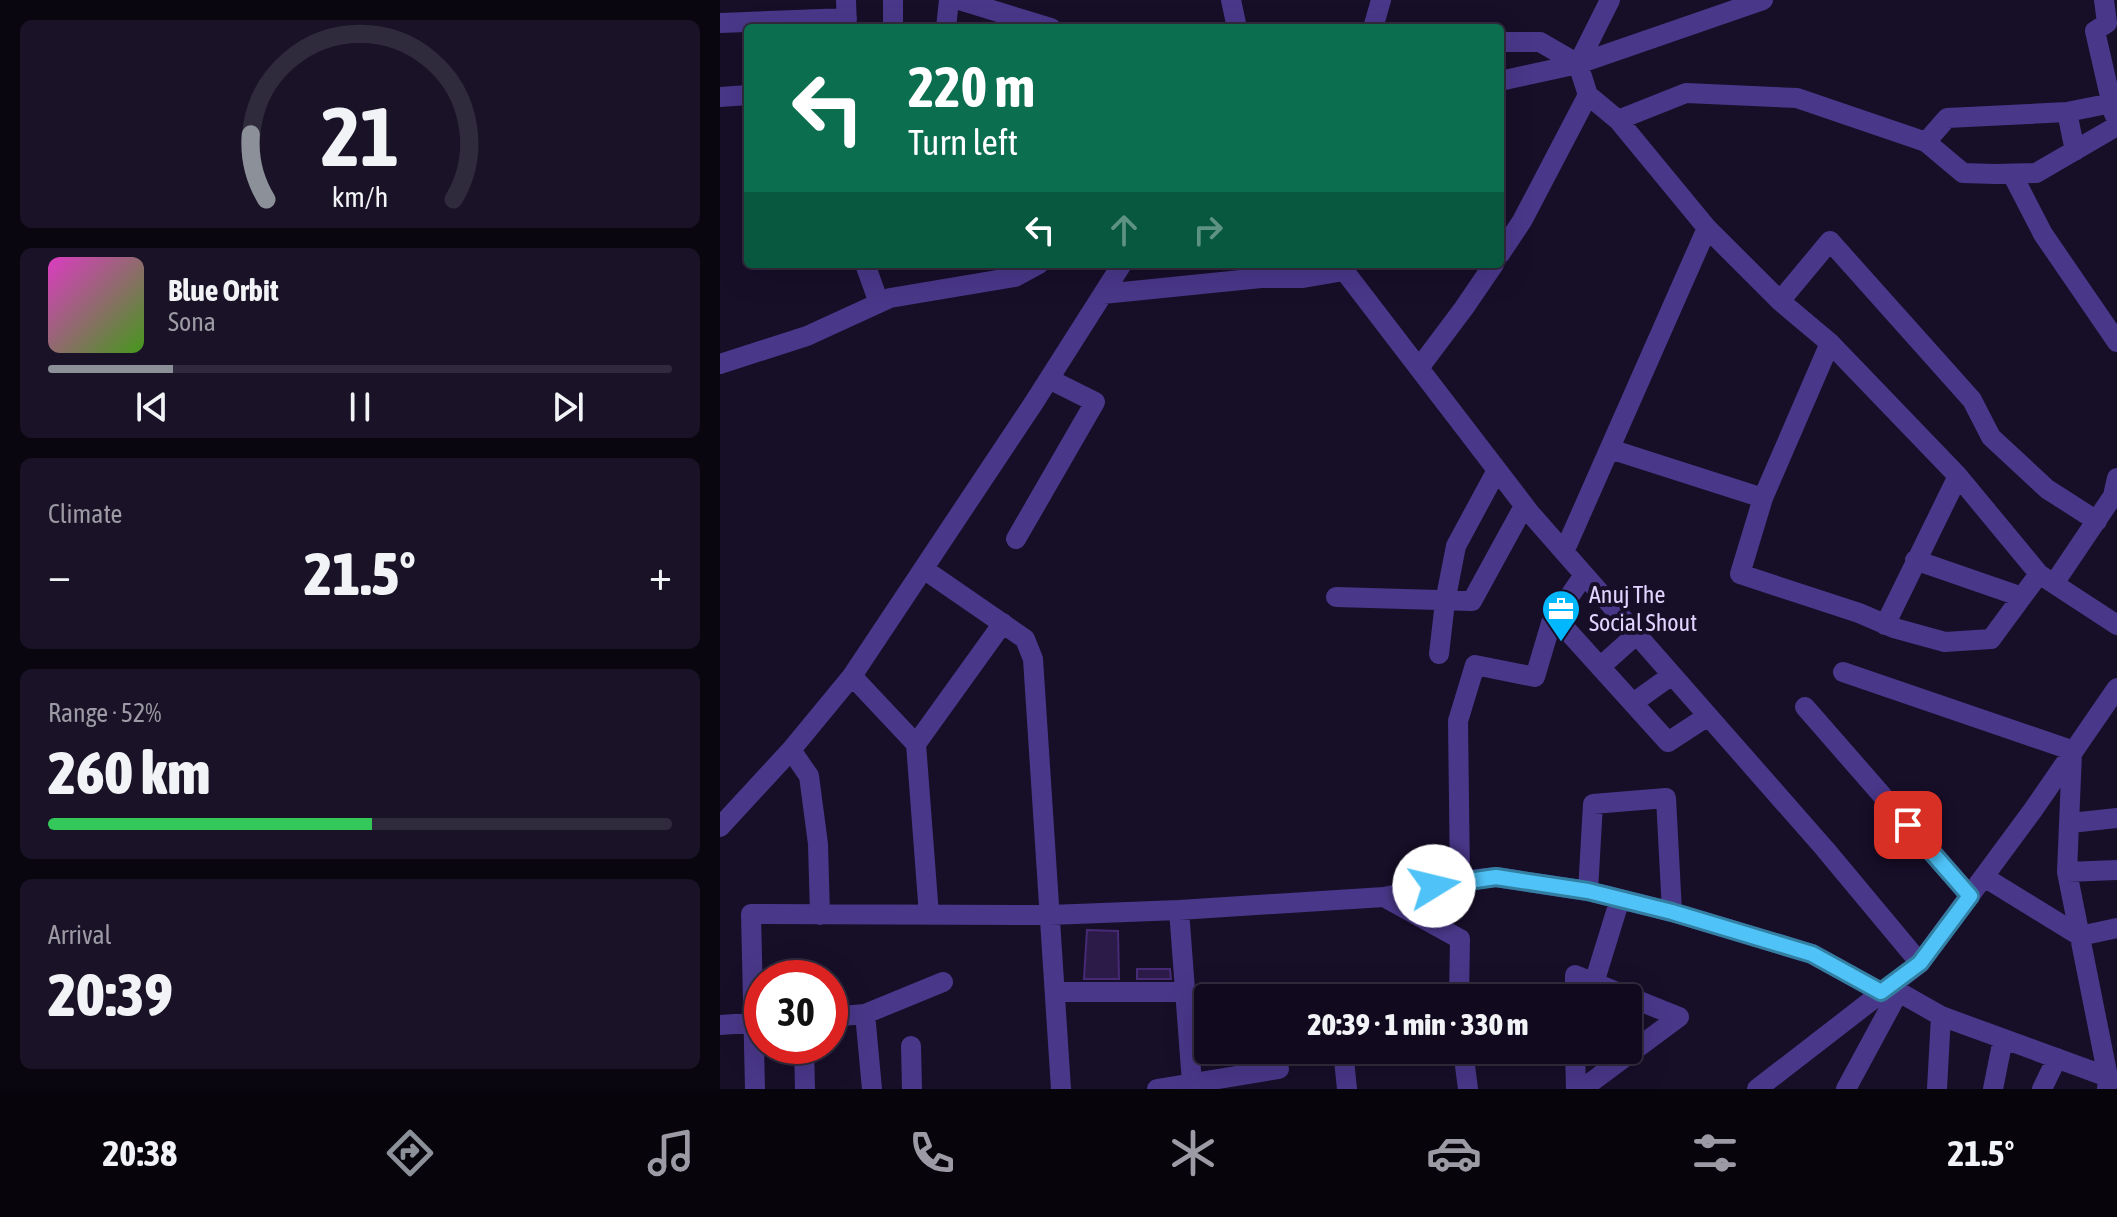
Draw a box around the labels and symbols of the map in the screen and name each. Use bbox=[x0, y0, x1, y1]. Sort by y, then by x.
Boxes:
place label: Anuj The Social Shout bbox=[1589, 581, 1697, 636]
office icon: Anuj The Social Shout bbox=[1540, 588, 1582, 643]
pin bbox=[1874, 791, 1942, 859]
position arrow bbox=[1392, 844, 1476, 928]
speed limit sign: 30 bbox=[744, 960, 848, 1064]

